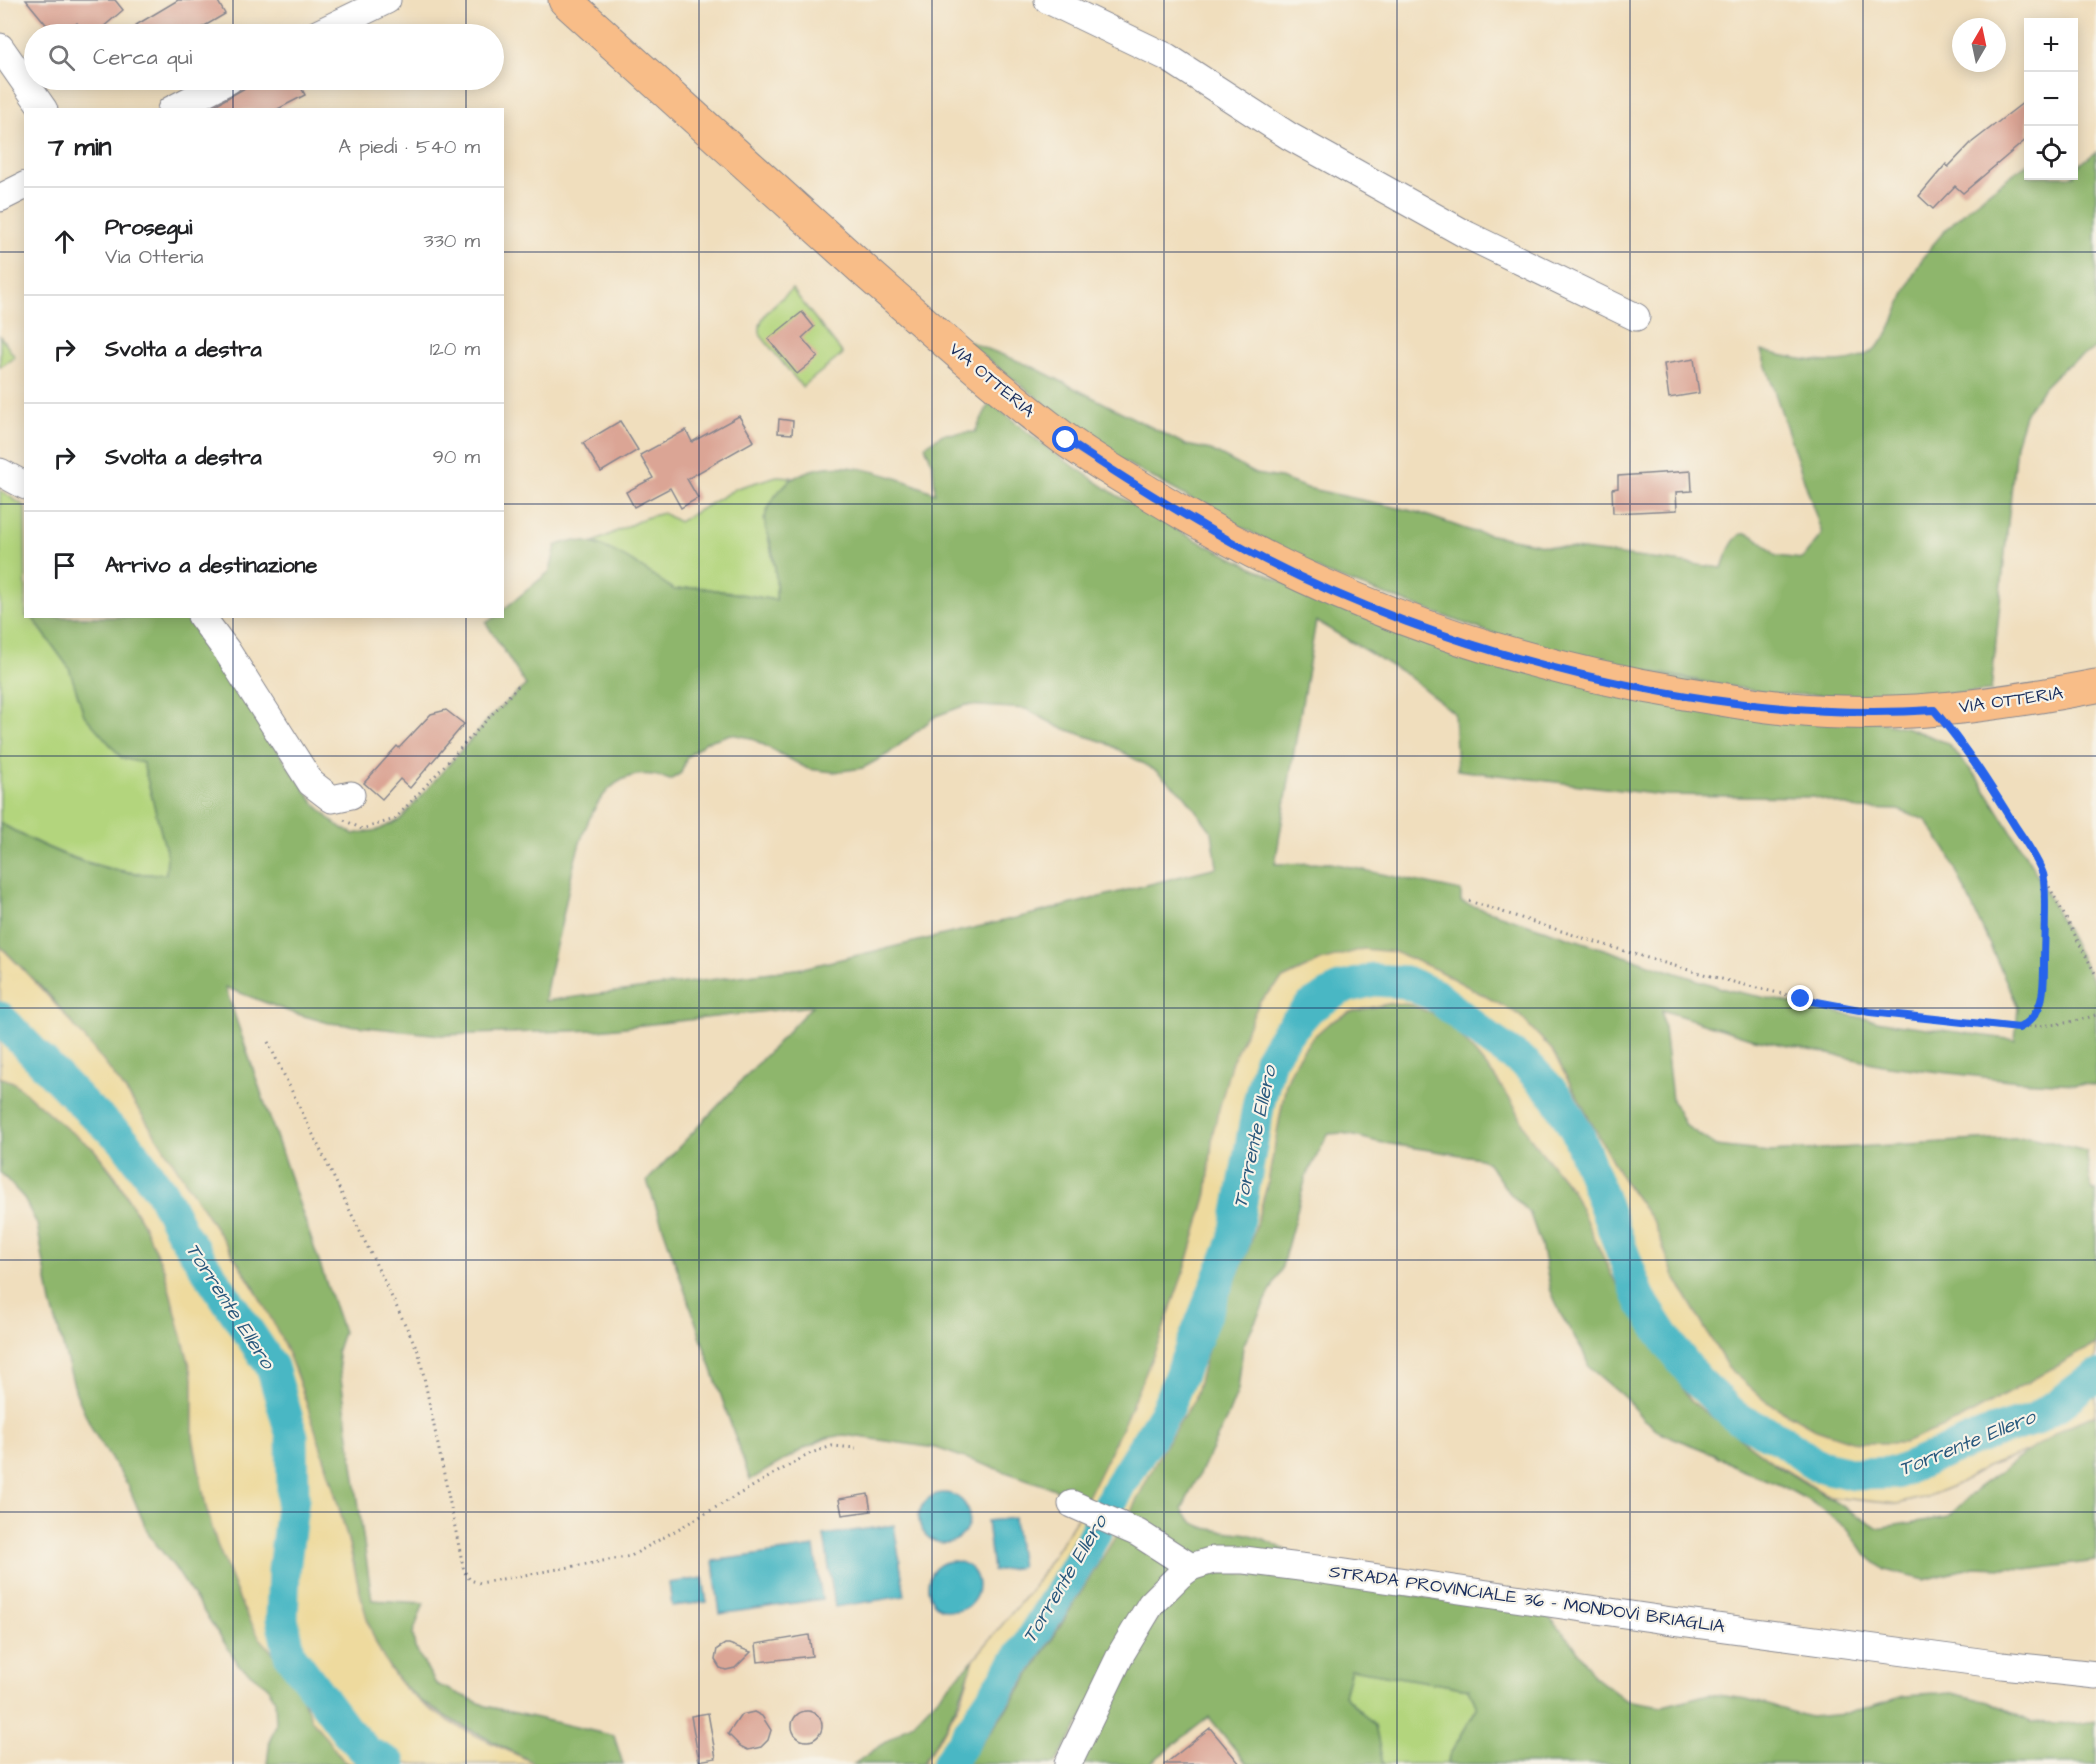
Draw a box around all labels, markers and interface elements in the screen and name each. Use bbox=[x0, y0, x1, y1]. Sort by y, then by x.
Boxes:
north arrow bbox=[1952, 18, 2006, 72]
map controls bbox=[2024, 18, 2078, 180]
button: + bbox=[2024, 18, 2078, 72]
search box bbox=[24, 24, 504, 90]
icon: search bbox=[45, 41, 78, 74]
text: Cerca qui bbox=[93, 42, 192, 73]
button: − bbox=[2024, 72, 2078, 126]
button: locate bbox=[2024, 126, 2078, 180]
text: 7 min bbox=[48, 129, 112, 165]
text: A piedi · 540 m bbox=[338, 133, 480, 161]
text: Prosegui bbox=[105, 212, 192, 243]
icon: ahead bbox=[48, 225, 81, 258]
text: 330 m bbox=[423, 227, 480, 255]
text: Via Otteria bbox=[105, 243, 203, 271]
icon: right bbox=[48, 333, 81, 366]
text: Svolta a destra bbox=[105, 334, 262, 365]
text: 120 m bbox=[430, 335, 480, 363]
street label: VIA OTTERIA bbox=[944, 337, 1041, 424]
route start bbox=[1052, 426, 1078, 452]
icon: right bbox=[48, 441, 81, 474]
text: Svolta a destra bbox=[105, 442, 262, 473]
text: 90 m bbox=[432, 443, 480, 471]
icon: arrive bbox=[48, 549, 81, 582]
text: Arrivo a destinazione bbox=[105, 550, 317, 581]
street label: VIA OTTERIA bbox=[1957, 680, 2065, 720]
route end bbox=[1787, 985, 1813, 1011]
water label: Torrente Ellero bbox=[1226, 1062, 1284, 1211]
water label: Torrente Ellero bbox=[179, 1238, 282, 1376]
water label: Torrente Ellero bbox=[1895, 1402, 2041, 1483]
water label: Torrente Ellero bbox=[1016, 1508, 1115, 1648]
street label: STRADA PROVINCIALE 36 - MONDOVÌ BRIAGLIA bbox=[1328, 1559, 1727, 1639]

